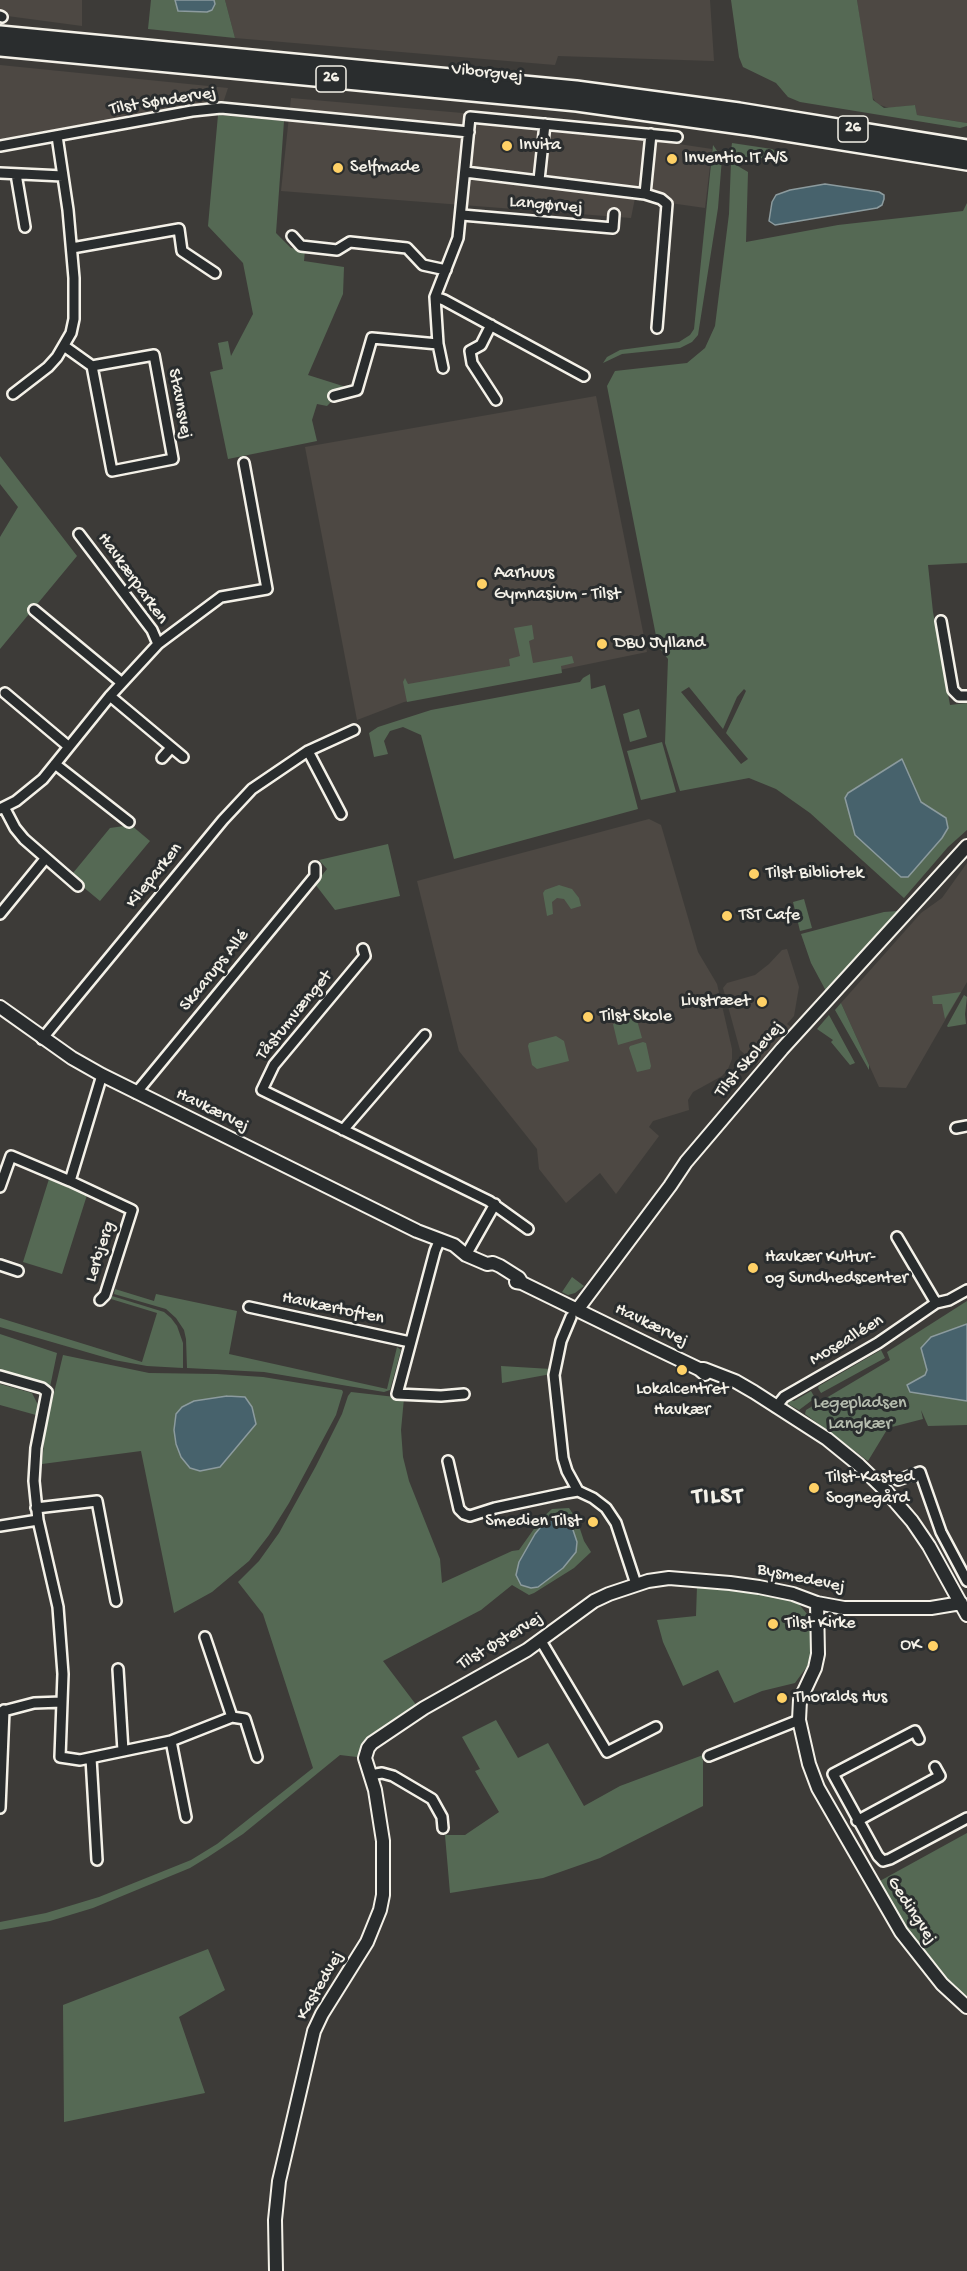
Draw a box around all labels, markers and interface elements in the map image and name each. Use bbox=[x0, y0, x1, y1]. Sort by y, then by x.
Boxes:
street label: Viborgvej bbox=[450, 60, 524, 88]
road number: 26 bbox=[316, 66, 346, 92]
street label: Tilst Søndervej bbox=[108, 83, 218, 121]
road number: 26 bbox=[838, 116, 868, 142]
place label: Invita bbox=[519, 135, 561, 157]
marker: Invita bbox=[500, 139, 514, 153]
place label: Inventio.IT A/S bbox=[684, 148, 788, 170]
marker: Inventio.IT A/S bbox=[665, 152, 679, 166]
place label: Selfmade bbox=[350, 157, 420, 179]
marker: Selfmade bbox=[331, 161, 345, 175]
street label: Langørvej bbox=[508, 192, 584, 220]
street label: Stavnsvej bbox=[162, 367, 196, 441]
street label: Havkærparken bbox=[92, 529, 172, 629]
place label: Aarhuus Gymnasium - Tilst bbox=[494, 563, 620, 606]
marker: Aarhuus Gymnasium - Tilst bbox=[475, 577, 489, 591]
place label: DBU Jylland bbox=[614, 633, 705, 655]
marker: DBU Jylland bbox=[595, 637, 609, 651]
street label: Kileparken bbox=[122, 839, 188, 913]
place label: Tilst Bibliotek bbox=[766, 863, 864, 885]
marker: Tilst Bibliotek bbox=[747, 867, 761, 881]
place label: TST Cafe bbox=[739, 905, 800, 927]
marker: TST Cafe bbox=[720, 909, 734, 923]
street label: Skaarups Allé bbox=[176, 926, 254, 1016]
street label: Tåstumvænget bbox=[252, 967, 338, 1065]
place label: Livstræet bbox=[681, 991, 750, 1013]
marker: Livstræet bbox=[755, 995, 769, 1009]
place label: Tilst Skole bbox=[600, 1006, 672, 1028]
marker: Tilst Skole bbox=[581, 1010, 595, 1024]
street label: Tilst Skolevej bbox=[711, 1017, 789, 1103]
street label: Havkærvej bbox=[172, 1084, 252, 1138]
street label: Lerbjerg bbox=[81, 1219, 121, 1285]
place label: Havkær Kultur- og Sundhedscenter bbox=[765, 1247, 908, 1290]
marker: Havkær Kultur- og Sundhedscenter bbox=[746, 1261, 760, 1275]
street label: Havkærtoften bbox=[280, 1288, 386, 1330]
street label: Havkærvej bbox=[611, 1299, 691, 1353]
street label: Mosealléen bbox=[806, 1310, 888, 1372]
marker: Lokalcentret Havkær bbox=[675, 1363, 689, 1377]
place label: Lokalcentret Havkær bbox=[636, 1379, 728, 1422]
park label: Legepladsen Langkær bbox=[813, 1393, 907, 1436]
place label: Tilst-Kasted Sognegård bbox=[826, 1467, 914, 1510]
marker: Tilst-Kasted Sognegård bbox=[807, 1481, 821, 1495]
district label: TILST bbox=[692, 1484, 744, 1512]
place label: Smedien Tilst bbox=[485, 1511, 581, 1533]
marker: Smedien Tilst bbox=[586, 1515, 600, 1529]
street label: Bysmedevej bbox=[755, 1559, 847, 1599]
street label: Tilst Østervej bbox=[454, 1608, 548, 1676]
place label: Tilst Kirke bbox=[785, 1613, 856, 1635]
marker: Tilst Kirke bbox=[766, 1617, 780, 1631]
place label: OK bbox=[900, 1635, 921, 1657]
marker: OK bbox=[926, 1639, 940, 1653]
place label: Thoralds Hus bbox=[794, 1687, 887, 1709]
marker: Thoralds Hus bbox=[775, 1691, 789, 1705]
street label: Gedingvej bbox=[881, 1873, 941, 1949]
street label: Kastedvej bbox=[293, 1948, 349, 2024]

